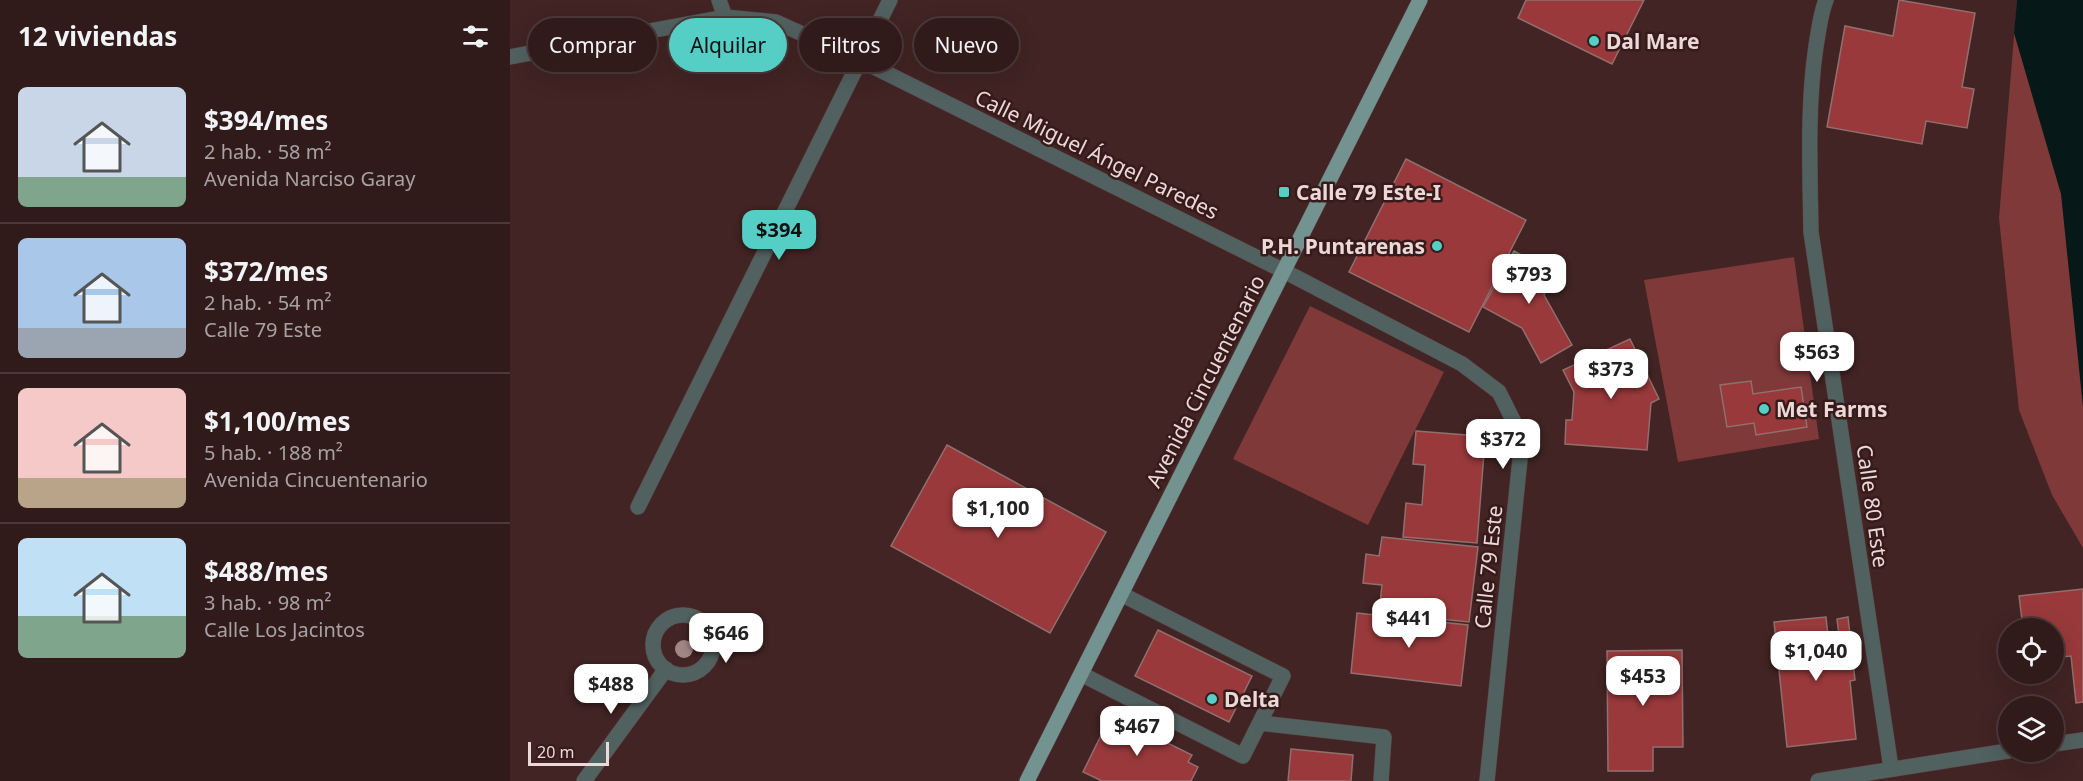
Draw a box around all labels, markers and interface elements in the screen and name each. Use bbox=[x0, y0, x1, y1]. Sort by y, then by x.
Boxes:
text: 12 viviendas bbox=[18, 18, 177, 54]
chip: Comprar bbox=[528, 18, 657, 72]
chip: Alquilar bbox=[669, 18, 787, 72]
chip: Filtros bbox=[799, 18, 902, 72]
chip: Nuevo bbox=[914, 18, 1019, 72]
icon: filters bbox=[459, 20, 492, 53]
place label: Dal Mare bbox=[1606, 27, 1700, 55]
marker: Dal Mare bbox=[1587, 34, 1601, 48]
street label: Calle Miguel Ángel Paredes bbox=[971, 83, 1223, 225]
text: $394/mes bbox=[204, 102, 328, 138]
icon: home bbox=[66, 111, 138, 183]
text: 2 hab. · 58 m² bbox=[204, 138, 331, 165]
text: Avenida Narciso Garay bbox=[204, 165, 415, 192]
place label: Calle 79 Este-I bbox=[1296, 178, 1441, 206]
marker: Calle 79 Este-I bbox=[1277, 185, 1291, 199]
pin: $394 bbox=[743, 210, 815, 261]
text: $394 bbox=[756, 216, 802, 243]
place label: P.H. Puntarenas bbox=[1261, 232, 1425, 260]
marker: P.H. Puntarenas bbox=[1430, 239, 1444, 253]
text: $372/mes bbox=[204, 253, 328, 289]
pin: $793 bbox=[1493, 254, 1565, 305]
text: $793 bbox=[1506, 260, 1552, 287]
icon: home bbox=[66, 262, 138, 334]
street label: Avenida Cincuentenario bbox=[1139, 270, 1271, 492]
text: 2 hab. · 54 m² bbox=[204, 289, 331, 316]
text: Calle 79 Este bbox=[204, 316, 322, 343]
pin: $563 bbox=[1781, 332, 1853, 383]
text: $563 bbox=[1794, 338, 1840, 365]
pin: $373 bbox=[1575, 349, 1647, 400]
text: $373 bbox=[1588, 355, 1634, 382]
place label: Met Farms bbox=[1776, 395, 1887, 423]
marker: Met Farms bbox=[1757, 402, 1771, 416]
text: $1,100/mes bbox=[204, 403, 350, 439]
icon: home bbox=[66, 412, 138, 484]
pin: $372 bbox=[1467, 419, 1539, 470]
text: $372 bbox=[1480, 425, 1526, 452]
text: 5 hab. · 188 m² bbox=[204, 439, 343, 466]
street label: Calle 80 Este bbox=[1851, 443, 1895, 569]
text: Avenida Cincuentenario bbox=[204, 466, 428, 493]
pin: $1,100 bbox=[949, 488, 1047, 539]
text: $1,100 bbox=[967, 494, 1029, 521]
street label: Calle 79 Este bbox=[1468, 504, 1508, 630]
text: $488/mes bbox=[204, 553, 328, 589]
icon: home bbox=[66, 562, 138, 634]
text: 3 hab. · 98 m² bbox=[204, 589, 331, 616]
pin: $441 bbox=[1373, 598, 1445, 649]
text: $441 bbox=[1386, 604, 1432, 631]
pin: $646 bbox=[690, 613, 762, 664]
text: Calle Los Jacintos bbox=[204, 616, 365, 643]
map controls bbox=[1998, 618, 2064, 762]
button: locate bbox=[1998, 618, 2064, 684]
text: $646 bbox=[703, 619, 749, 646]
pin: $1,040 bbox=[1767, 631, 1865, 682]
text: $1,040 bbox=[1785, 637, 1847, 664]
pin: $453 bbox=[1607, 656, 1679, 707]
text: $453 bbox=[1620, 662, 1666, 689]
pin: $488 bbox=[575, 664, 647, 715]
text: $488 bbox=[588, 670, 634, 697]
place label: Delta bbox=[1224, 685, 1280, 713]
marker: Delta bbox=[1205, 692, 1219, 706]
button: layers bbox=[1998, 696, 2064, 762]
pin: $467 bbox=[1101, 706, 1173, 757]
text: $467 bbox=[1114, 712, 1160, 739]
scale bar bbox=[528, 739, 609, 766]
text: 20 m bbox=[537, 741, 574, 763]

